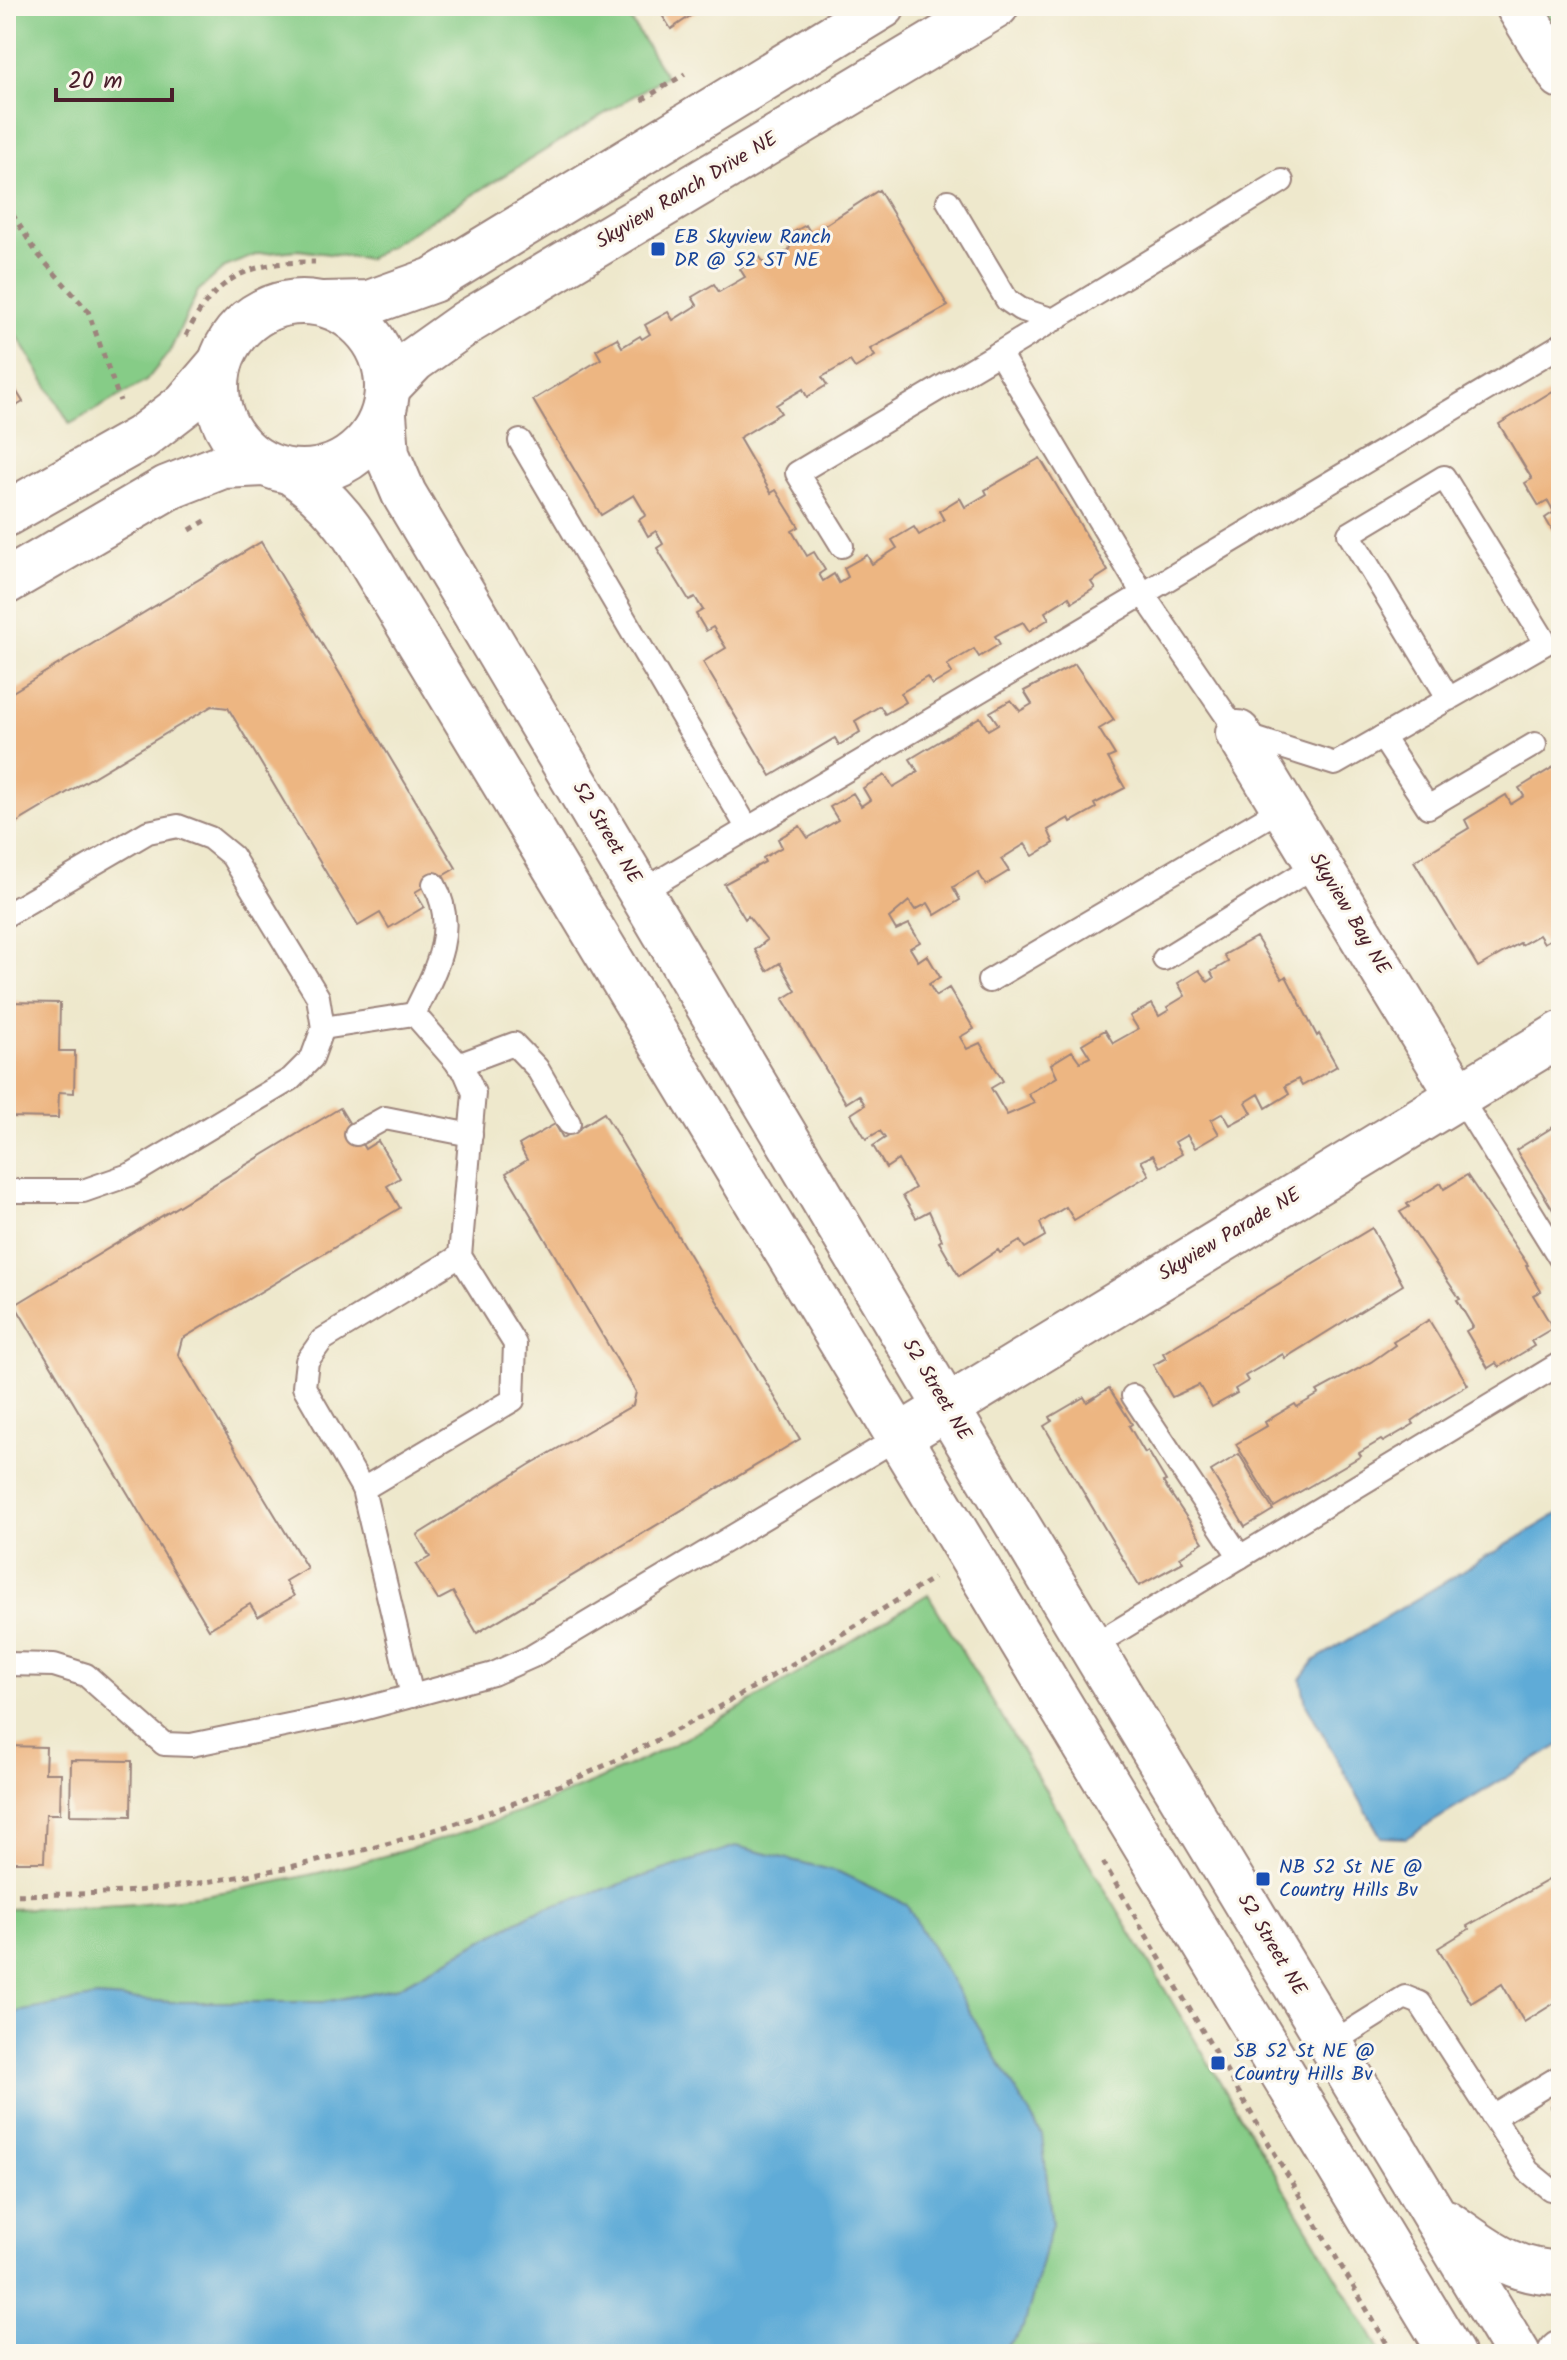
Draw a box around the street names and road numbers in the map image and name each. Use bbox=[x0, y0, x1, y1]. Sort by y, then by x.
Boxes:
street label: Skyview Ranch Drive NE bbox=[590, 123, 785, 258]
street label: 52 Street NE bbox=[563, 776, 650, 891]
street label: Skyview Bay NE bbox=[1300, 847, 1399, 982]
street label: Skyview Parade NE bbox=[1153, 1179, 1309, 1290]
street label: 52 Street NE bbox=[893, 1333, 980, 1448]
street label: 52 Street NE bbox=[1228, 1888, 1315, 2003]

